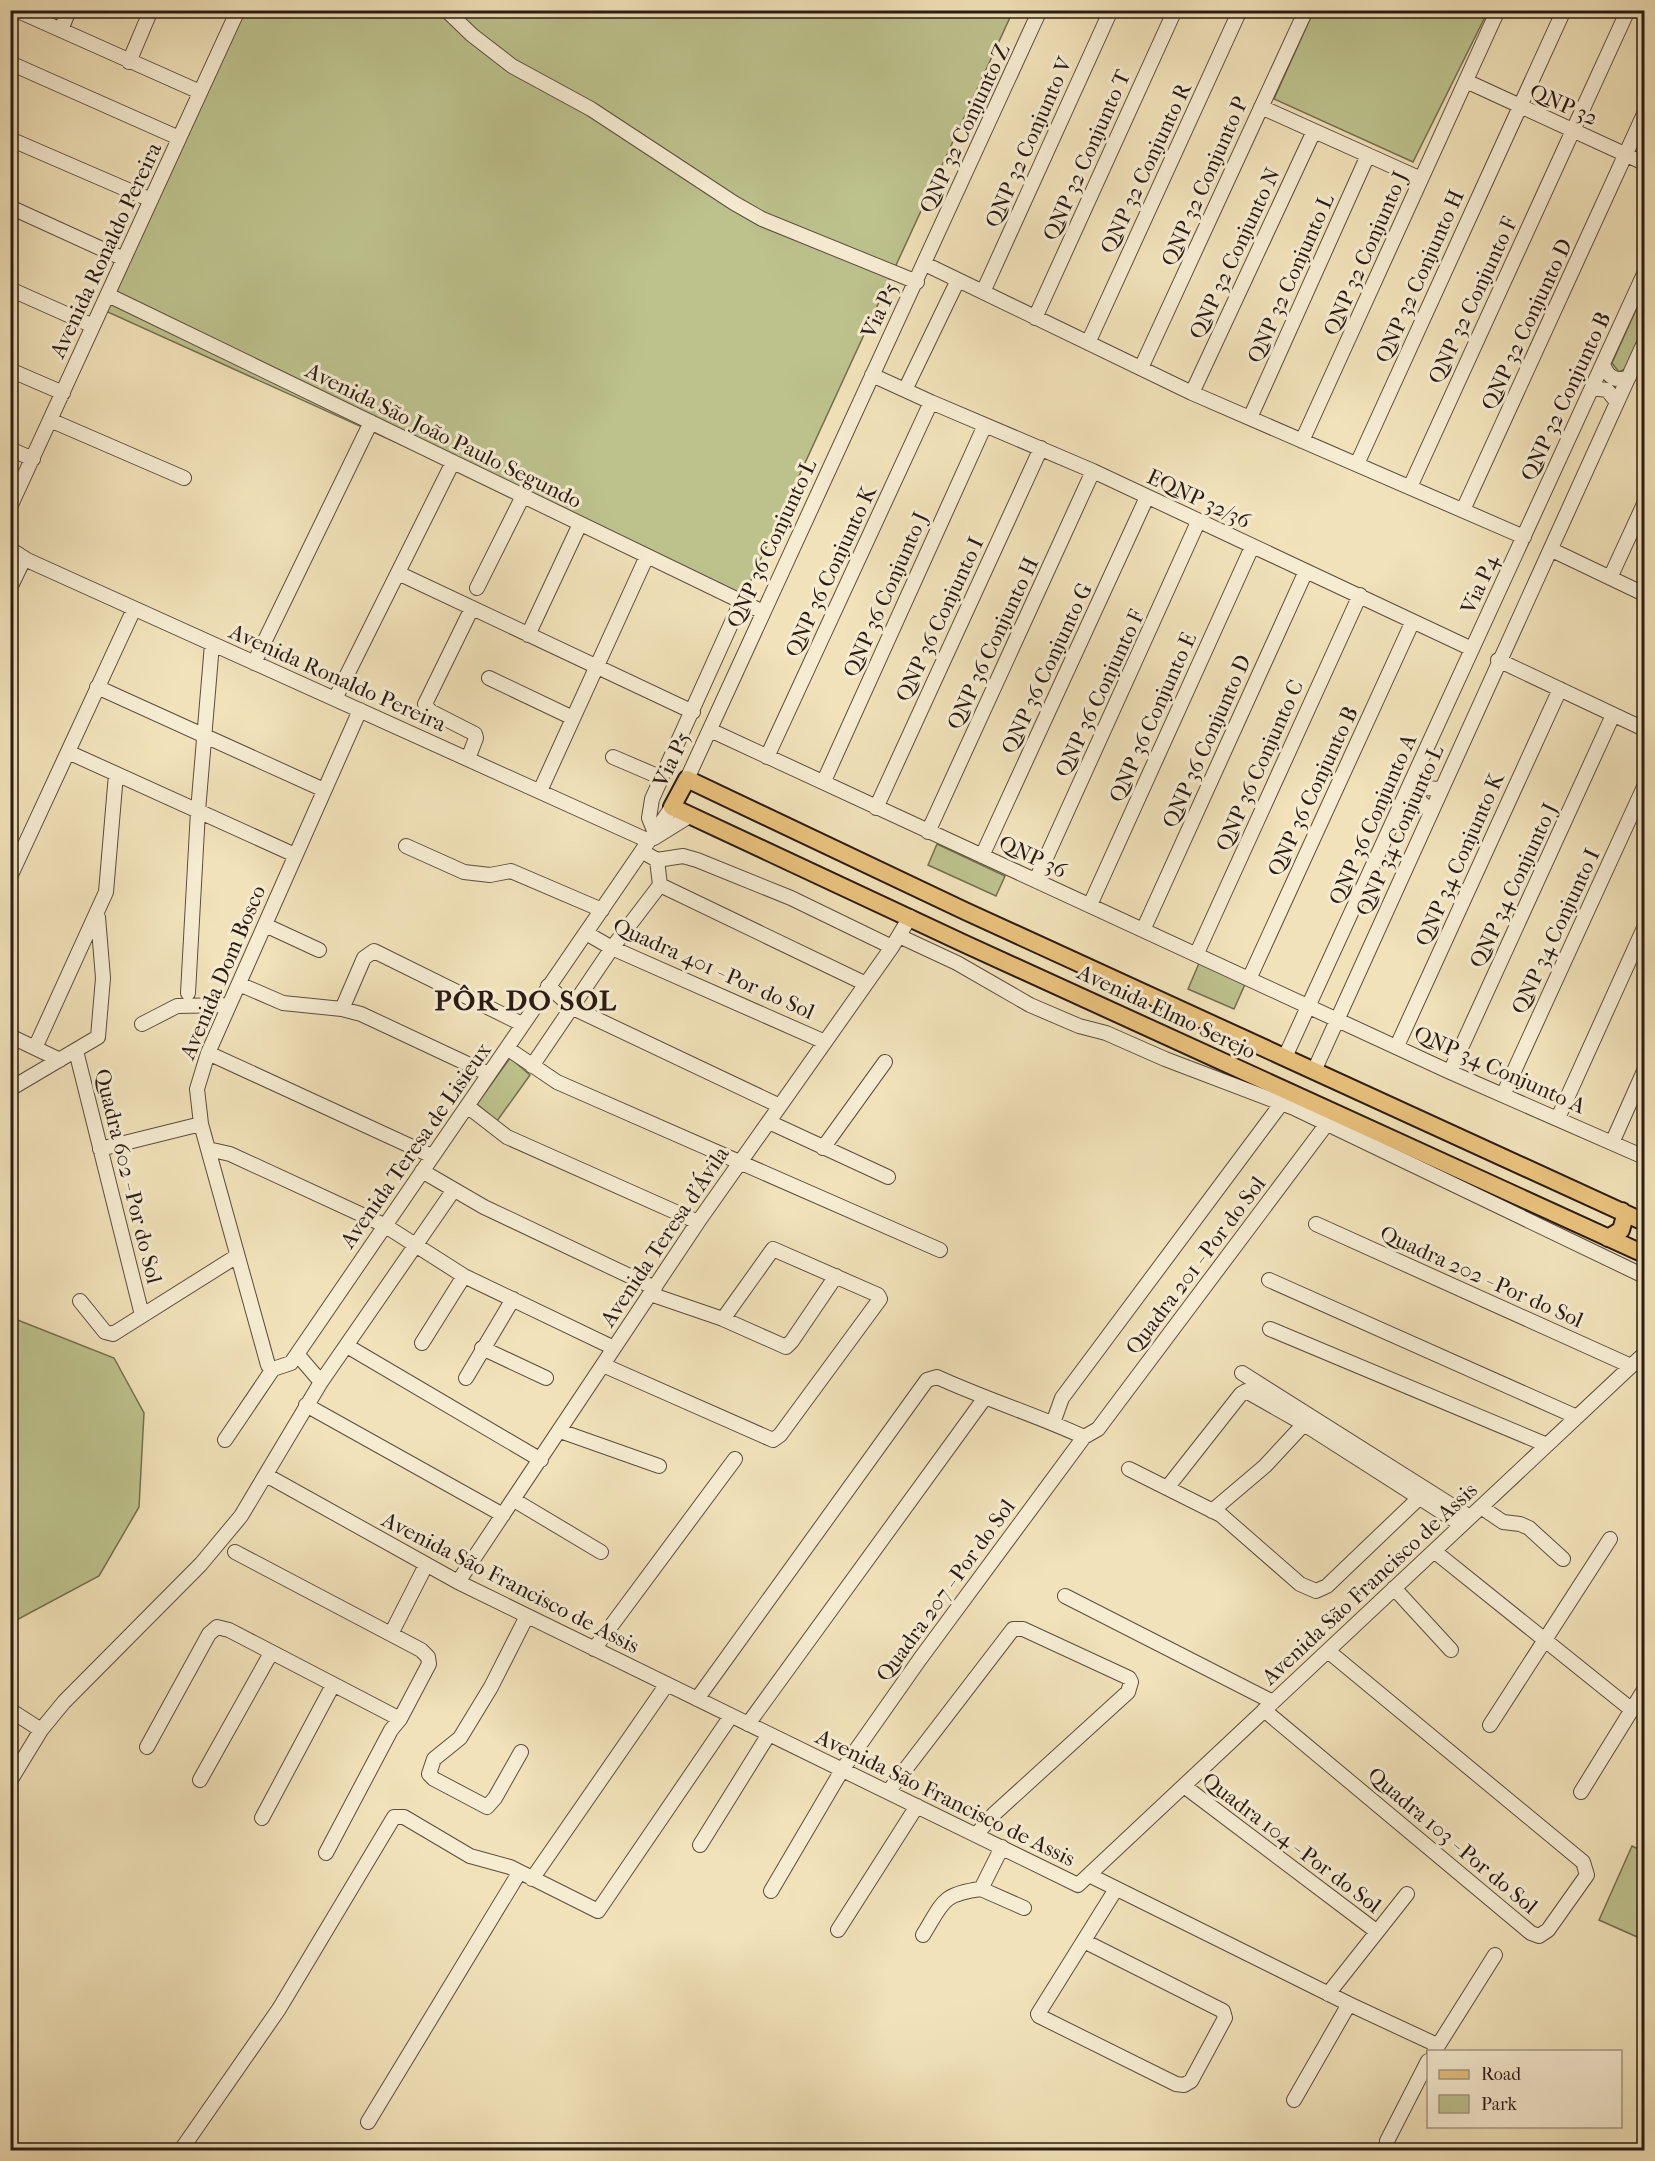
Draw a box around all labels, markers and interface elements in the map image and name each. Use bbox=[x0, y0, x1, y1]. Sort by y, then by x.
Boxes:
street label: QNP 32 Conjunto Z bbox=[914, 39, 1016, 217]
street label: QNP 32 Conjunto V bbox=[980, 53, 1078, 232]
street label: QNP 32 Conjunto T bbox=[1038, 65, 1137, 245]
street label: QNP 32 Conjunto R bbox=[1095, 78, 1197, 258]
street label: QNP 32 bbox=[1526, 78, 1602, 131]
street label: QNP 32 Conjunto P bbox=[1156, 93, 1254, 270]
street label: Avenida Ronaldo Pereira bbox=[44, 138, 168, 363]
street label: QNP 32 Conjunto N bbox=[1184, 163, 1286, 343]
street label: QNP 32 Conjunto J bbox=[1318, 167, 1414, 340]
street label: QNP 32 Conjunto H bbox=[1370, 186, 1470, 367]
street label: QNP 32 Conjunto L bbox=[1242, 189, 1340, 367]
street label: QNP 32 Conjunto F bbox=[1423, 213, 1523, 388]
street label: QNP 32 Conjunto D bbox=[1476, 235, 1578, 414]
street label: Via P5 bbox=[855, 278, 904, 343]
street label: QNP 32 Conjunto B bbox=[1515, 308, 1616, 485]
street label: Avenida São João Paulo Segundo bbox=[300, 357, 586, 514]
street label: QNP 36 Conjunto L bbox=[721, 454, 823, 632]
street label: EQNP 32/36 bbox=[1143, 464, 1255, 534]
street label: QNP 36 Conjunto K bbox=[780, 481, 882, 661]
street label: QNP 36 Conjunto J bbox=[838, 508, 934, 681]
street label: QNP 36 Conjunto I bbox=[890, 533, 990, 706]
street label: Via P4 bbox=[1455, 550, 1505, 619]
street label: QNP 36 Conjunto H bbox=[942, 553, 1044, 734]
street label: QNP 36 Conjunto G bbox=[996, 579, 1098, 758]
street label: QNP 36 Conjunto F bbox=[1050, 605, 1150, 781]
street label: Avenida Ronaldo Pereira bbox=[224, 618, 451, 738]
street label: QNP 36 Conjunto E bbox=[1104, 628, 1202, 806]
street label: QNP 36 Conjunto D bbox=[1157, 651, 1257, 832]
street label: QNP 36 Conjunto C bbox=[1210, 676, 1309, 855]
street label: QNP 36 Conjunto B bbox=[1262, 702, 1364, 880]
street label: Via P5 bbox=[647, 727, 696, 792]
street label: QNP 36 Conjunto A bbox=[1324, 729, 1423, 909]
street label: QNP 34 Conjunto L bbox=[1351, 740, 1450, 920]
street label: QNP 34 Conjunto K bbox=[1410, 768, 1510, 950]
street label: QNP 34 Conjunto J bbox=[1464, 799, 1564, 972]
street label: QNP 36 bbox=[994, 830, 1071, 884]
street label: QNP 34 Conjunto I bbox=[1506, 844, 1606, 1018]
street label: Avenida Dom Bosco bbox=[174, 881, 271, 1064]
street label: Quadra 401 - Por do Sol bbox=[609, 913, 818, 1025]
street label: Avenida Elmo Serejo bbox=[1072, 959, 1260, 1065]
district label: PÔR DO SOL bbox=[435, 984, 617, 1017]
street label: QNP 34 Conjunto A bbox=[1410, 1020, 1590, 1120]
street label: Avenida Teresa de Lisieux bbox=[334, 1037, 497, 1254]
street label: Quadra 602 - Por do Sol bbox=[89, 1066, 167, 1286]
street label: Avenida Teresa d'Ávila bbox=[594, 1140, 735, 1332]
street label: Quadra 201 - Por do Sol bbox=[1120, 1171, 1271, 1360]
street label: Quadra 202 - Por do Sol bbox=[1376, 1220, 1587, 1334]
street label: Avenida São Francisco de Assis bbox=[1256, 1477, 1483, 1691]
street label: Quadra 207 - Por do Sol bbox=[871, 1494, 1021, 1687]
street label: Avenida São Francisco de Assis bbox=[377, 1506, 644, 1659]
street label: Avenida São Francisco de Assis bbox=[811, 1723, 1079, 1872]
street label: Quadra 103 - Por do Sol bbox=[1362, 1762, 1543, 1919]
street label: Quadra 104 - Por do Sol bbox=[1197, 1767, 1386, 1919]
legend bbox=[1427, 2050, 1622, 2128]
text: Road bbox=[1481, 2064, 1521, 2085]
text: Park bbox=[1481, 2094, 1518, 2115]

